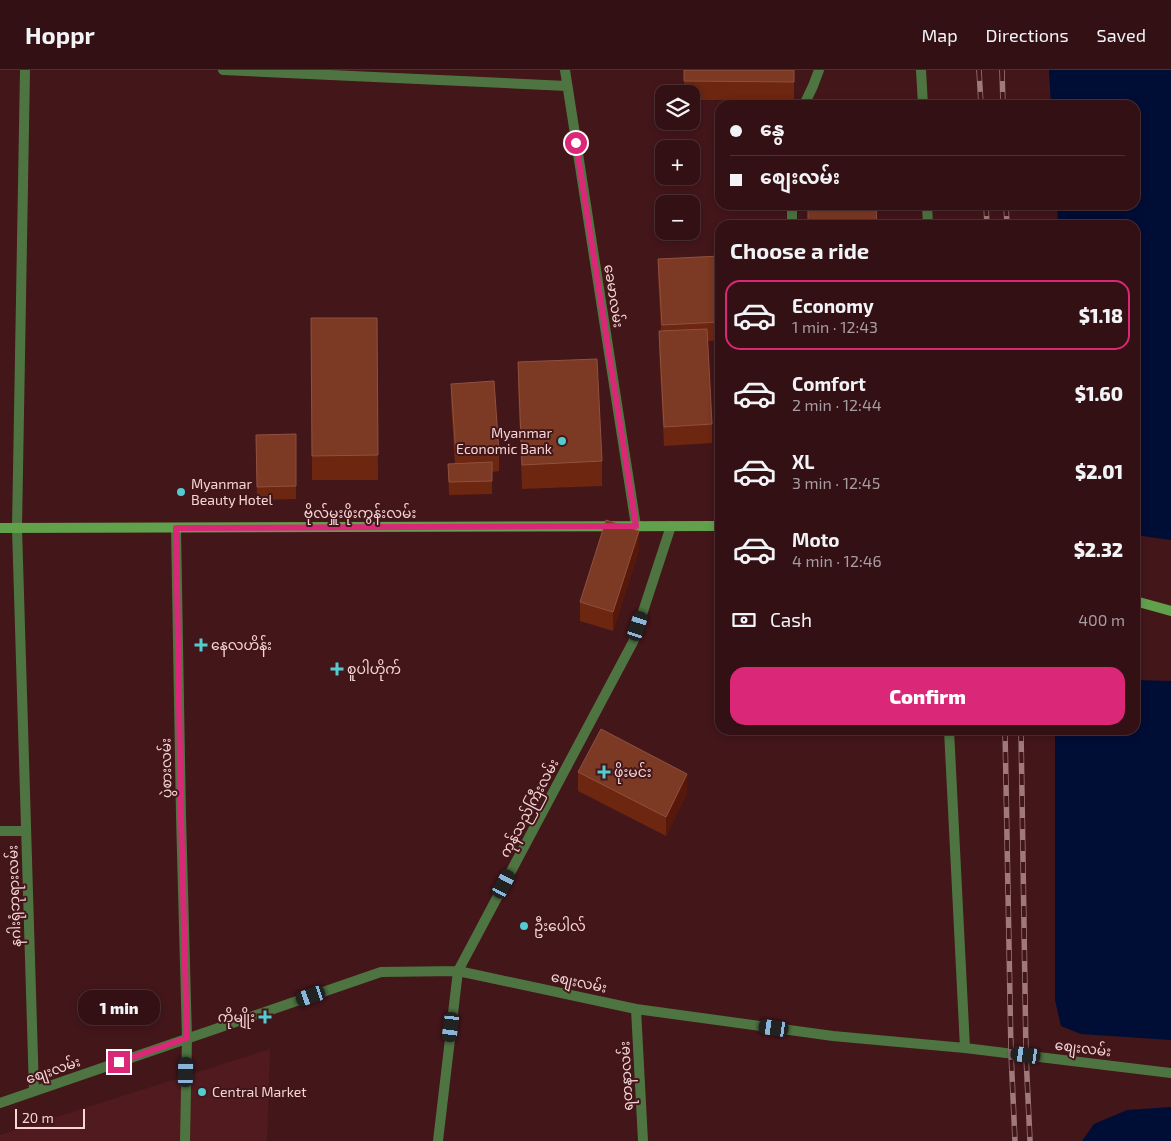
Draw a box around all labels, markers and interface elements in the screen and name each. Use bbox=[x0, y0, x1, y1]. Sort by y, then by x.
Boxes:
text: Hoppr bbox=[25, 20, 95, 49]
text: Map bbox=[921, 24, 958, 46]
text: Directions bbox=[986, 24, 1069, 46]
text: Saved bbox=[1097, 24, 1146, 46]
map controls bbox=[655, 85, 700, 240]
button: layers bbox=[655, 85, 700, 130]
text: နွေ bbox=[760, 117, 785, 140]
route start bbox=[565, 132, 587, 154]
button: + bbox=[655, 140, 700, 185]
text: စျေးလမ်း bbox=[760, 165, 840, 188]
button: − bbox=[655, 195, 700, 240]
text: Choose a ride bbox=[730, 237, 869, 263]
street label: ခေမာလမ်း bbox=[601, 263, 629, 329]
icon: car bbox=[732, 293, 777, 338]
text: Economy bbox=[792, 294, 874, 317]
text: $1.18 bbox=[1079, 304, 1123, 327]
text: 1 min · 12:43 bbox=[792, 317, 878, 336]
icon: car bbox=[732, 371, 777, 416]
text: Comfort bbox=[792, 372, 866, 395]
text: $1.60 bbox=[1075, 382, 1123, 405]
text: 2 min · 12:44 bbox=[792, 395, 882, 414]
place label: Myanmar Economic Bank bbox=[456, 424, 552, 457]
marker: Myanmar Economic Bank bbox=[556, 435, 568, 447]
icon: car bbox=[732, 449, 777, 494]
text: XL bbox=[792, 450, 814, 473]
text: $2.01 bbox=[1075, 460, 1123, 483]
text: 3 min · 12:45 bbox=[792, 473, 880, 492]
place label: Myanmar Beauty Hotel bbox=[191, 475, 274, 508]
marker: Myanmar Beauty Hotel bbox=[175, 486, 187, 498]
street label: ဗိုလ်မှူးဖိုးကွန်းလမ်း bbox=[304, 503, 416, 525]
icon: car bbox=[732, 527, 777, 572]
text: Moto bbox=[792, 528, 840, 551]
text: $2.32 bbox=[1074, 538, 1123, 561]
text: 4 min · 12:46 bbox=[792, 551, 882, 570]
icon: cash bbox=[730, 606, 758, 634]
text: Cash bbox=[770, 608, 812, 631]
car bbox=[626, 609, 649, 643]
text: 400 m bbox=[1078, 610, 1125, 629]
place label: နေလဟိန်း bbox=[211, 635, 272, 657]
marker: နေလဟိန်း bbox=[195, 639, 207, 651]
place label: စူပါဟိုက် bbox=[347, 659, 401, 681]
marker: စူပါဟိုက် bbox=[331, 663, 343, 675]
button: Confirm bbox=[730, 667, 1125, 725]
street label: ပွဲစားလမ်း bbox=[155, 738, 178, 798]
street label: ကုန်သည်ကြီးလမ်း bbox=[495, 755, 565, 862]
place label: ဖိုးမင်း bbox=[614, 762, 652, 784]
marker: ဖိုးမင်း bbox=[598, 766, 610, 778]
street label: နဂါးရုံဘုရားလမ်း bbox=[2, 845, 28, 947]
car bbox=[490, 867, 517, 901]
place label: ဦးပေါလ် bbox=[534, 916, 586, 938]
marker: ဦးပေါလ် bbox=[518, 920, 530, 932]
street label: စျေးလမ်း bbox=[549, 966, 609, 1000]
car bbox=[294, 984, 327, 1008]
callout: 1 min bbox=[78, 990, 160, 1024]
text: 1 min bbox=[99, 998, 139, 1017]
place label: ကိုမျိုး bbox=[218, 1007, 255, 1029]
marker: ကိုမျိုး bbox=[259, 1011, 271, 1023]
car bbox=[441, 1011, 460, 1043]
car bbox=[758, 1018, 789, 1038]
street label: စျေးလမ်း bbox=[1053, 1035, 1112, 1063]
street label: ရတနာလမ်း bbox=[614, 1041, 640, 1111]
car bbox=[1010, 1045, 1041, 1065]
street label: စျေးလမ်း bbox=[23, 1051, 84, 1091]
route end bbox=[108, 1051, 130, 1073]
car bbox=[178, 1057, 193, 1087]
place label: Central Market bbox=[212, 1083, 307, 1100]
marker: Central Market bbox=[196, 1086, 208, 1098]
scale bar bbox=[15, 1106, 85, 1129]
text: 20 m bbox=[22, 1109, 54, 1126]

